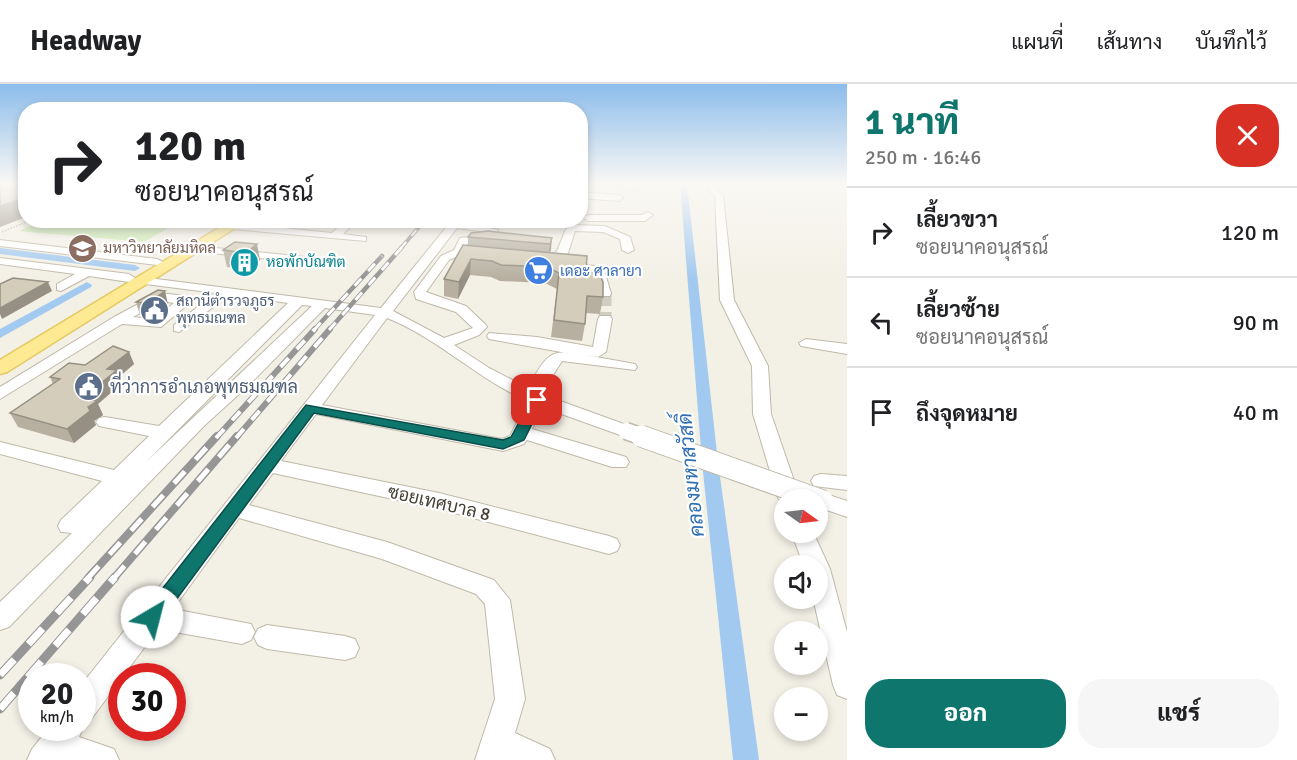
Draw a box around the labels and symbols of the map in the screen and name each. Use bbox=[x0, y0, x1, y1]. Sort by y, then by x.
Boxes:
school or university icon: มหาวิทยาลัยมหิดล bbox=[66, 232, 98, 264]
place label: มหาวิทยาลัยมหิดล bbox=[103, 239, 216, 257]
building icon: หอพักบัณฑิต bbox=[229, 246, 261, 278]
place label: หอพักบัณฑิต bbox=[266, 253, 346, 271]
supermarket icon: เดอะ ศาลายา bbox=[523, 255, 555, 287]
place label: เดอะ ศาลายา bbox=[560, 262, 642, 280]
place label: สถานีตำรวจภูธร พุทธมณฑล bbox=[176, 291, 275, 329]
public building icon: สถานีตำรวจภูธร พุทธมณฑล bbox=[139, 294, 171, 326]
public building icon: ที่ว่าการอำเภอพุทธมณฑล bbox=[73, 371, 105, 403]
place label: ที่ว่าการอำเภอพุทธมณฑล bbox=[110, 371, 298, 399]
pin bbox=[511, 374, 562, 425]
water label: คลองมหาสวัสดิ์ bbox=[666, 408, 710, 539]
street label: ซอยเทศบาล 8 bbox=[386, 481, 492, 525]
north arrow bbox=[774, 489, 828, 543]
position arrow bbox=[120, 585, 184, 649]
speed limit sign: 30 bbox=[108, 663, 186, 741]

